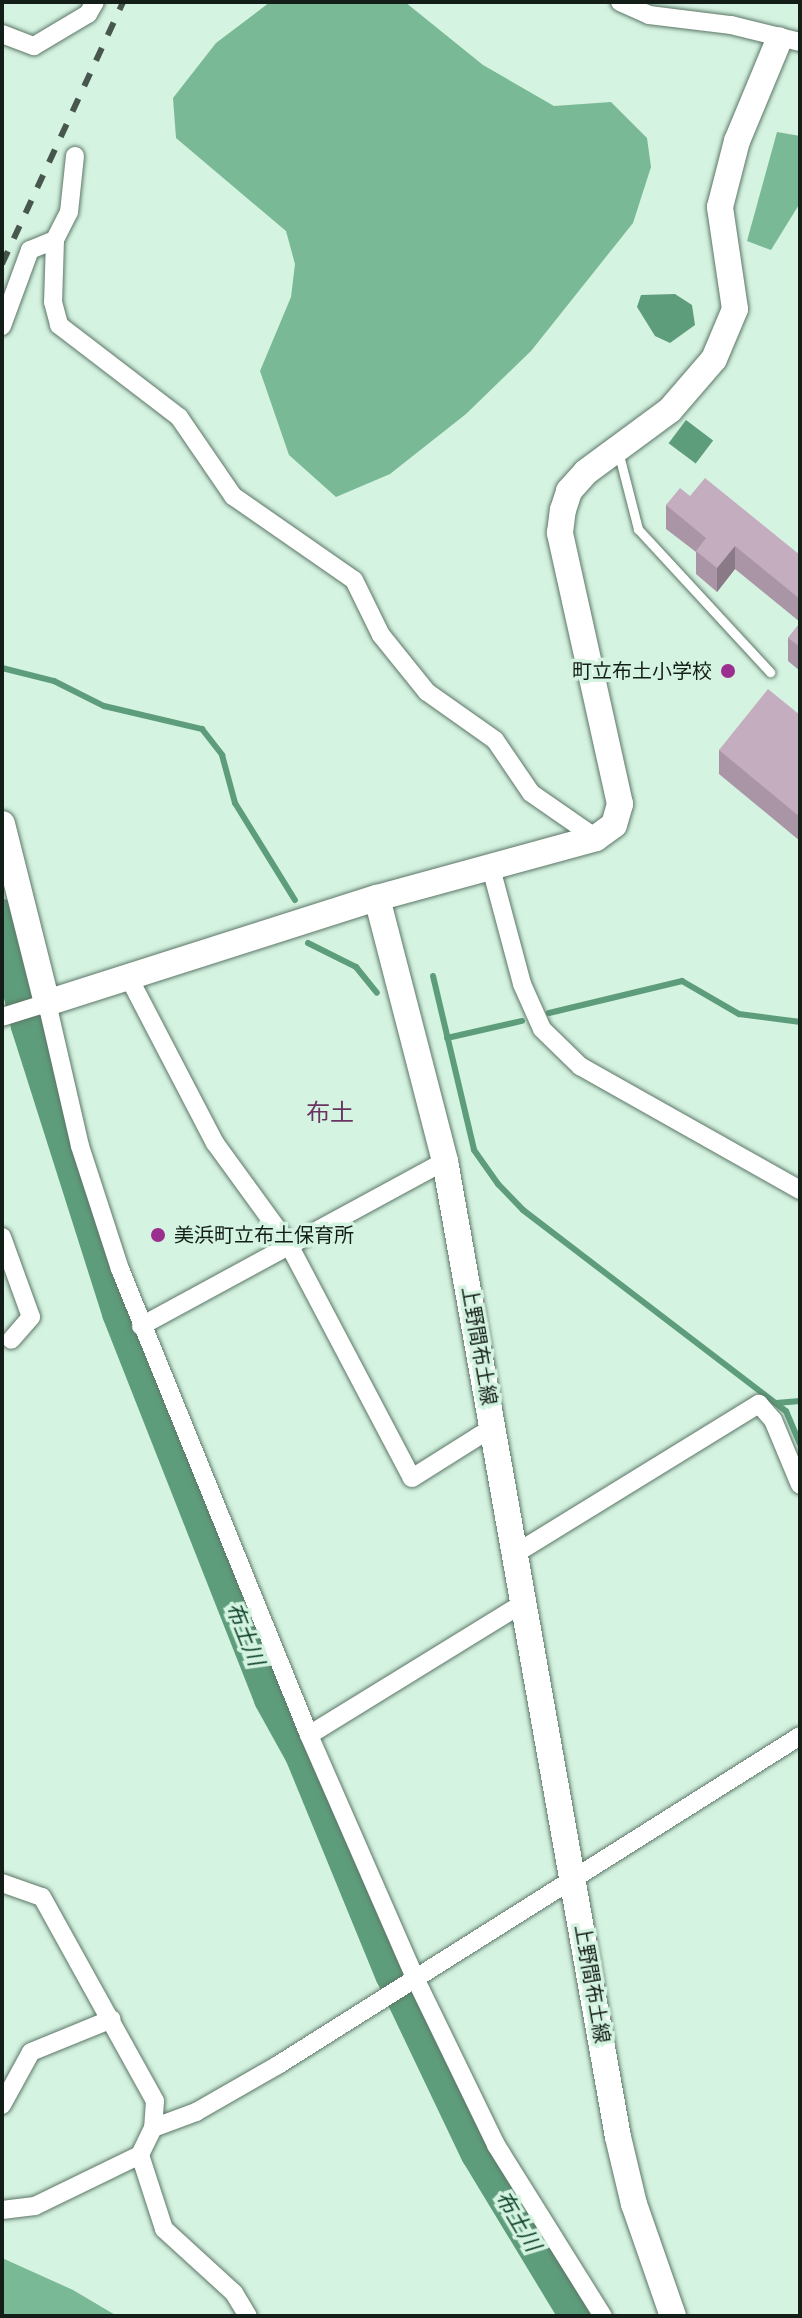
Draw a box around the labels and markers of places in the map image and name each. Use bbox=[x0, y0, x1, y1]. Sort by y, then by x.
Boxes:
place label: 町立布土小学校 bbox=[572, 659, 712, 683]
marker: 町立布土小学校 bbox=[719, 662, 737, 680]
place label: 美浜町立布土保育所 bbox=[174, 1223, 354, 1247]
marker: 美浜町立布土保育所 bbox=[149, 1226, 167, 1244]

